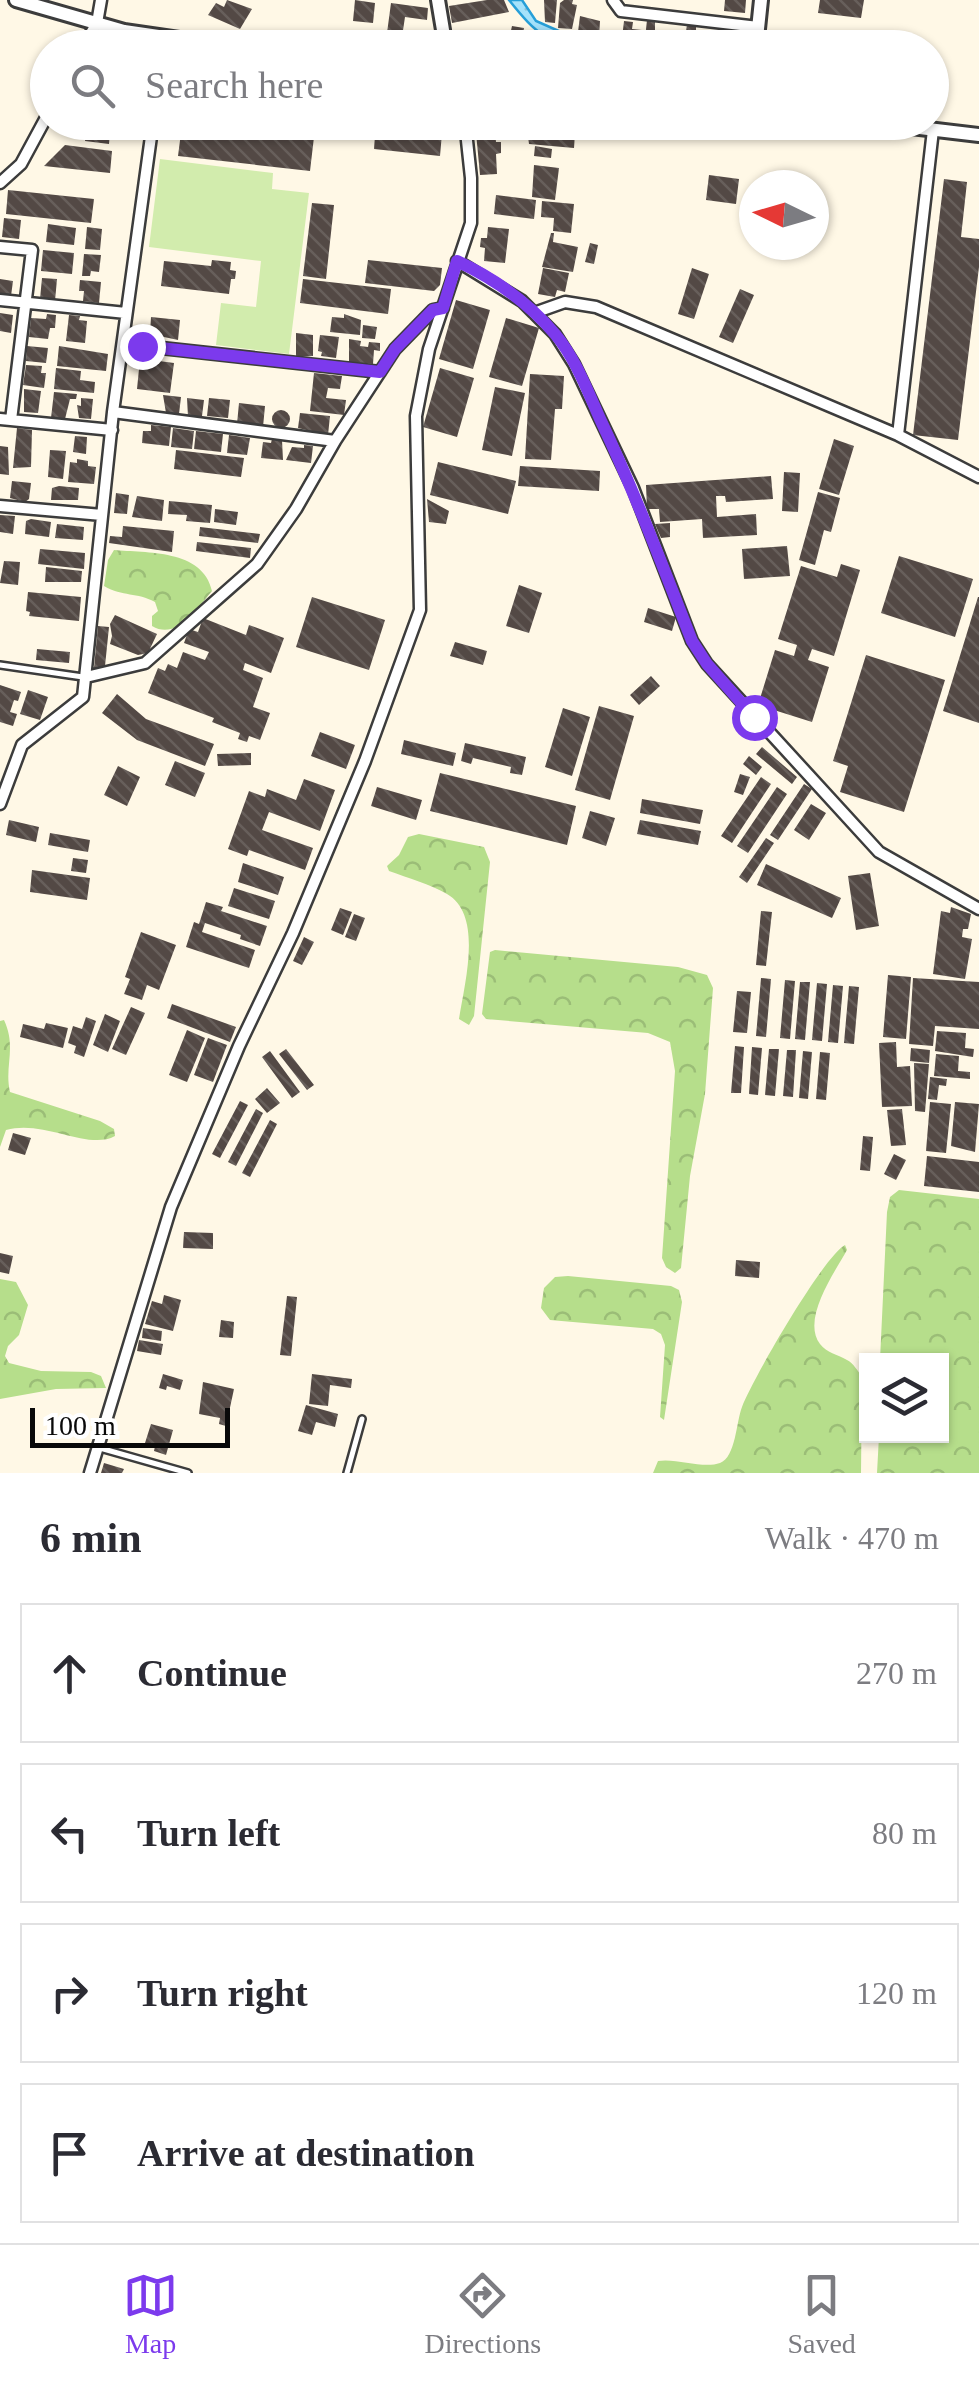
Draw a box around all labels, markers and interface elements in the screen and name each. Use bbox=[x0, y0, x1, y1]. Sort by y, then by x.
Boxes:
search box bbox=[30, 30, 949, 140]
icon: search bbox=[65, 58, 120, 113]
text: Search here bbox=[145, 64, 323, 106]
north arrow bbox=[739, 170, 829, 260]
route end bbox=[120, 324, 166, 370]
route start bbox=[732, 695, 778, 741]
map controls bbox=[859, 1353, 949, 1443]
button: layers bbox=[859, 1353, 949, 1443]
scale bar bbox=[30, 1403, 230, 1448]
text: 100 m bbox=[45, 1410, 116, 1441]
text: 6 min bbox=[40, 1515, 142, 1561]
text: Walk · 470 m bbox=[765, 1520, 939, 1556]
icon: ahead bbox=[42, 1646, 97, 1701]
text: Continue bbox=[137, 1652, 287, 1694]
text: 270 m bbox=[856, 1655, 937, 1691]
icon: left bbox=[42, 1806, 97, 1861]
text: Turn left bbox=[137, 1812, 280, 1854]
text: 80 m bbox=[872, 1815, 937, 1851]
icon: right bbox=[42, 1966, 97, 2021]
text: Turn right bbox=[137, 1972, 308, 2014]
text: 120 m bbox=[856, 1975, 937, 2011]
icon: arrive bbox=[42, 2126, 97, 2181]
text: Arrive at destination bbox=[137, 2132, 475, 2174]
tab: Map bbox=[123, 2268, 178, 2360]
tab: Directions bbox=[424, 2268, 541, 2360]
tab: Saved bbox=[787, 2268, 856, 2360]

